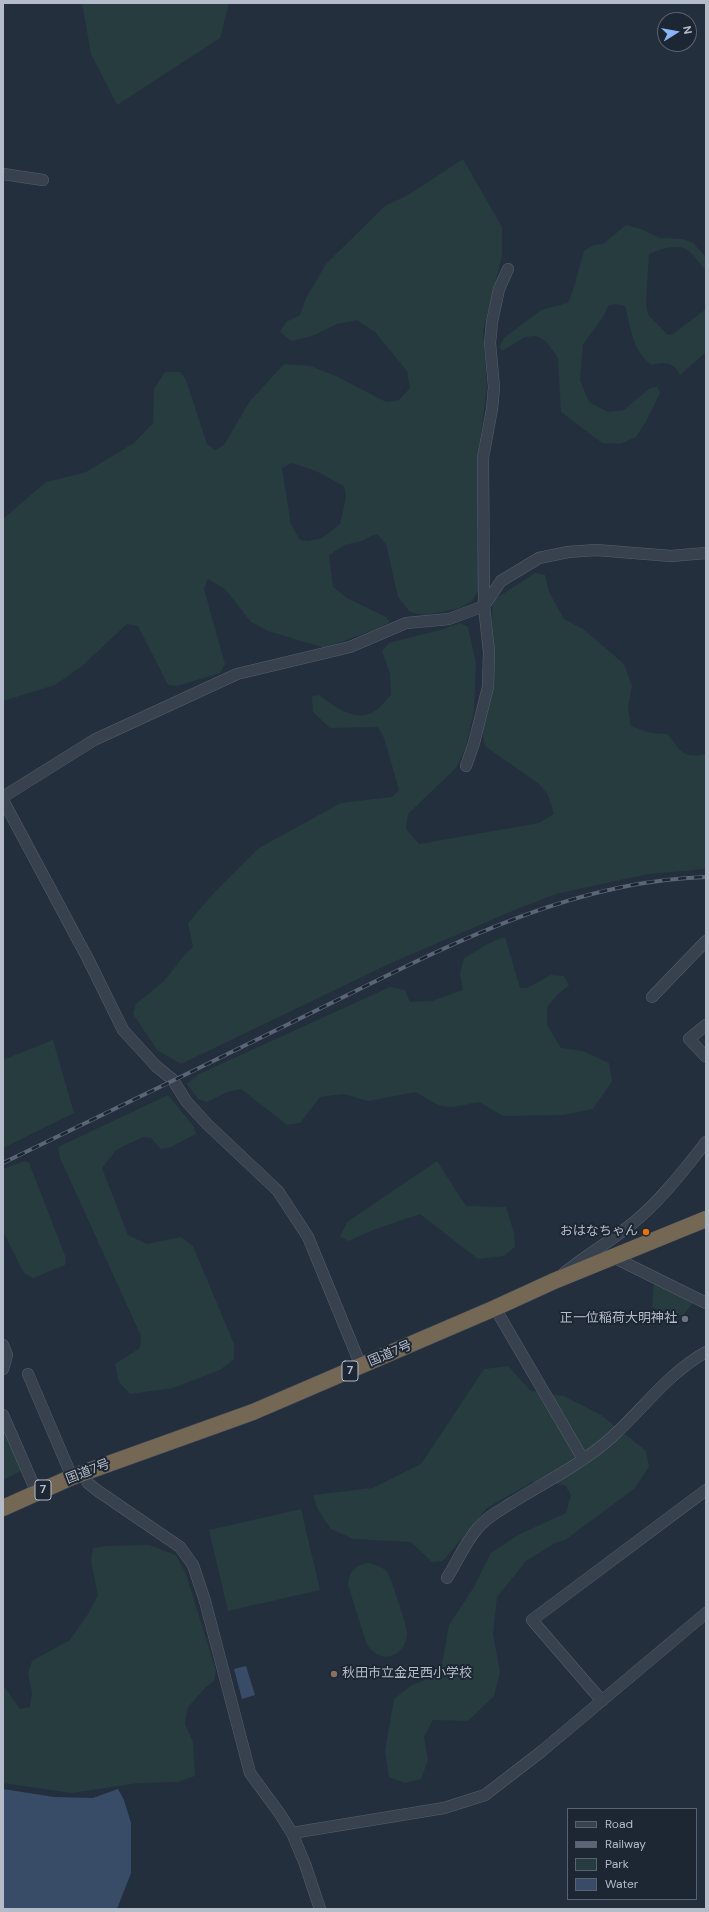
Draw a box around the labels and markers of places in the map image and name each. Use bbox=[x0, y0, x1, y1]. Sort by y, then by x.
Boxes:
place label: おはなちゃん bbox=[560, 1224, 638, 1240]
marker: おはなちゃん bbox=[641, 1227, 651, 1237]
place label: 正一位稲荷大明神社 bbox=[560, 1311, 677, 1327]
marker: 正一位稲荷大明神社 bbox=[680, 1314, 690, 1324]
place label: 秋田市立金足西小学校 bbox=[342, 1666, 472, 1682]
marker: 秋田市立金足西小学校 bbox=[329, 1669, 339, 1679]

